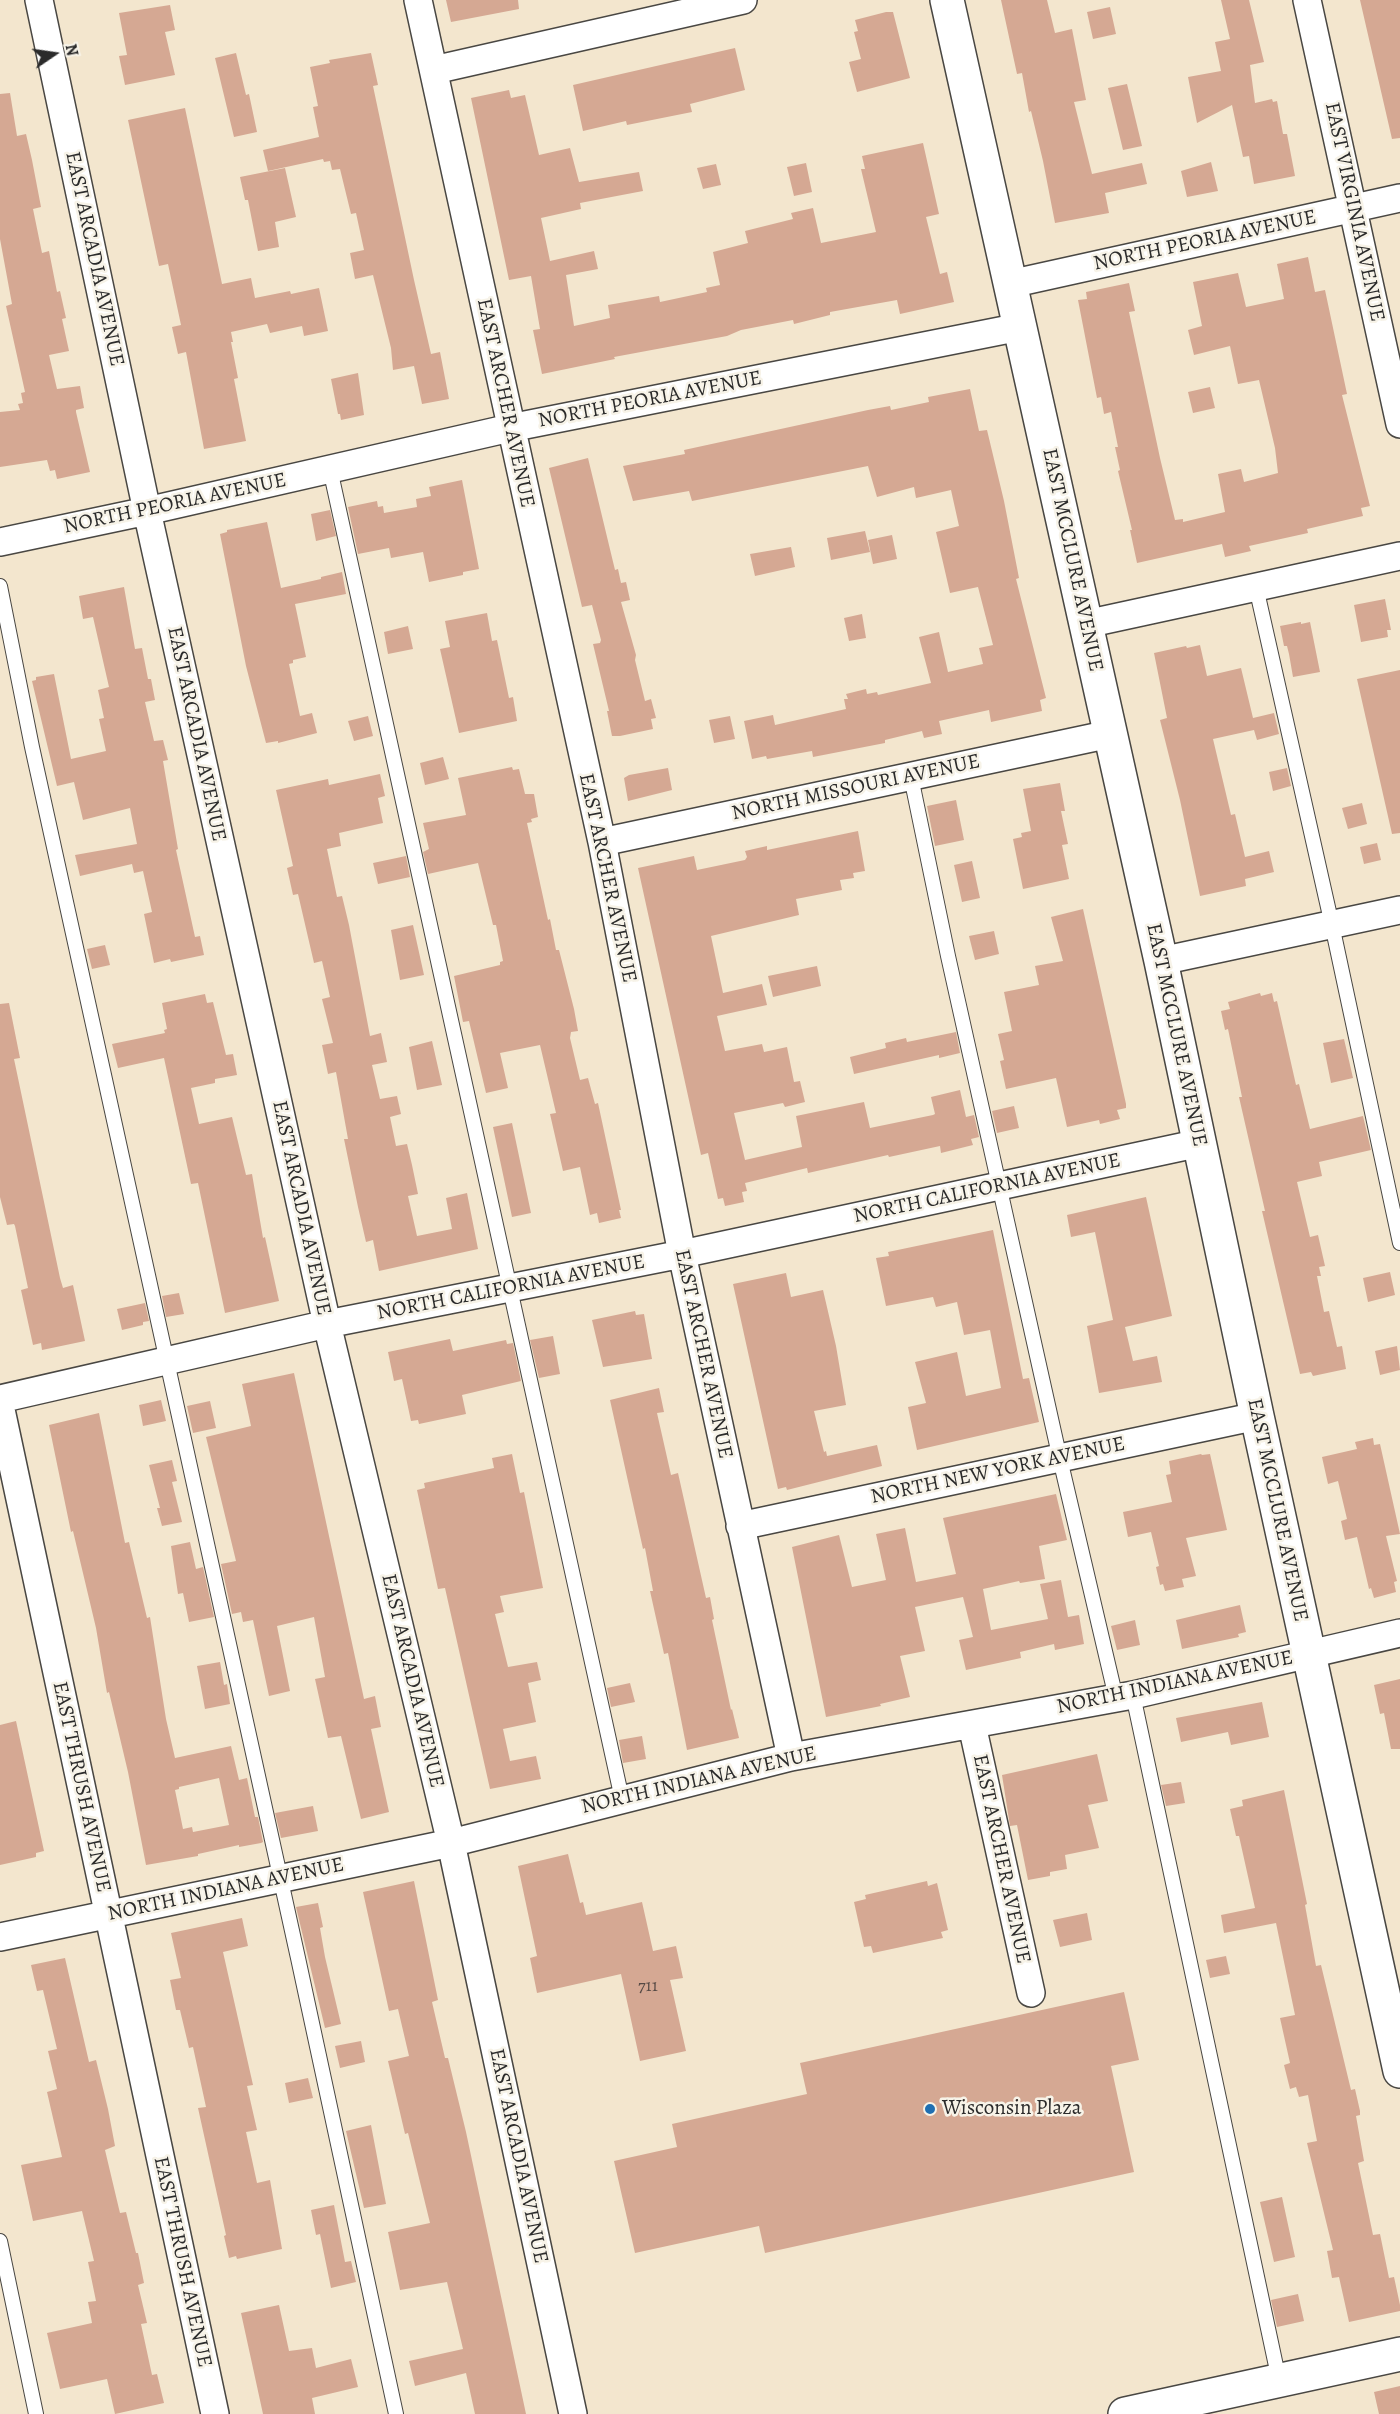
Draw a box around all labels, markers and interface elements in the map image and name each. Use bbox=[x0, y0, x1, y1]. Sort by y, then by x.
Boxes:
north arrow bbox=[24, 24, 84, 84]
text: N bbox=[60, 42, 84, 58]
street label: EAST VIRGINIA AVENUE bbox=[1318, 100, 1390, 324]
street label: EAST ARCADIA AVENUE bbox=[59, 149, 129, 369]
street label: NORTH PEORIA AVENUE bbox=[1091, 205, 1319, 277]
street label: EAST ARCHER AVENUE bbox=[471, 296, 539, 510]
street label: NORTH PEORIA AVENUE bbox=[536, 366, 764, 434]
street label: EAST MCCLURE AVENUE bbox=[1036, 446, 1108, 674]
street label: NORTH PEORIA AVENUE bbox=[61, 468, 289, 540]
street label: EAST ARCADIA AVENUE bbox=[161, 624, 231, 844]
street label: NORTH MISSOURI AVENUE bbox=[729, 749, 983, 827]
street label: EAST ARCHER AVENUE bbox=[573, 771, 641, 985]
street label: EAST MCCLURE AVENUE bbox=[1140, 921, 1212, 1149]
street label: EAST ARCADIA AVENUE bbox=[266, 1098, 336, 1318]
street label: NORTH CALIFORNIA AVENUE bbox=[851, 1148, 1123, 1230]
street label: EAST ARCHER AVENUE bbox=[669, 1247, 737, 1461]
street label: NORTH CALIFORNIA AVENUE bbox=[375, 1250, 647, 1326]
street label: EAST MCCLURE AVENUE bbox=[1241, 1396, 1313, 1624]
street label: NORTH NEW YORK AVENUE bbox=[869, 1432, 1127, 1510]
street label: EAST ARCADIA AVENUE bbox=[375, 1572, 449, 1790]
street label: NORTH INDIANA AVENUE bbox=[1055, 1646, 1295, 1720]
street label: EAST THRUSH AVENUE bbox=[46, 1679, 116, 1895]
street label: NORTH INDIANA AVENUE bbox=[579, 1742, 819, 1820]
street label: EAST ARCHER AVENUE bbox=[967, 1752, 1035, 1966]
street label: NORTH INDIANA AVENUE bbox=[106, 1853, 346, 1927]
house number: 711 bbox=[638, 1976, 658, 1998]
street label: EAST ARCADIA AVENUE bbox=[483, 2046, 553, 2266]
place label: Wisconsin Plaza bbox=[942, 2096, 1082, 2122]
marker: Wisconsin Plaza bbox=[923, 2102, 937, 2116]
street label: EAST THRUSH AVENUE bbox=[147, 2154, 217, 2370]

